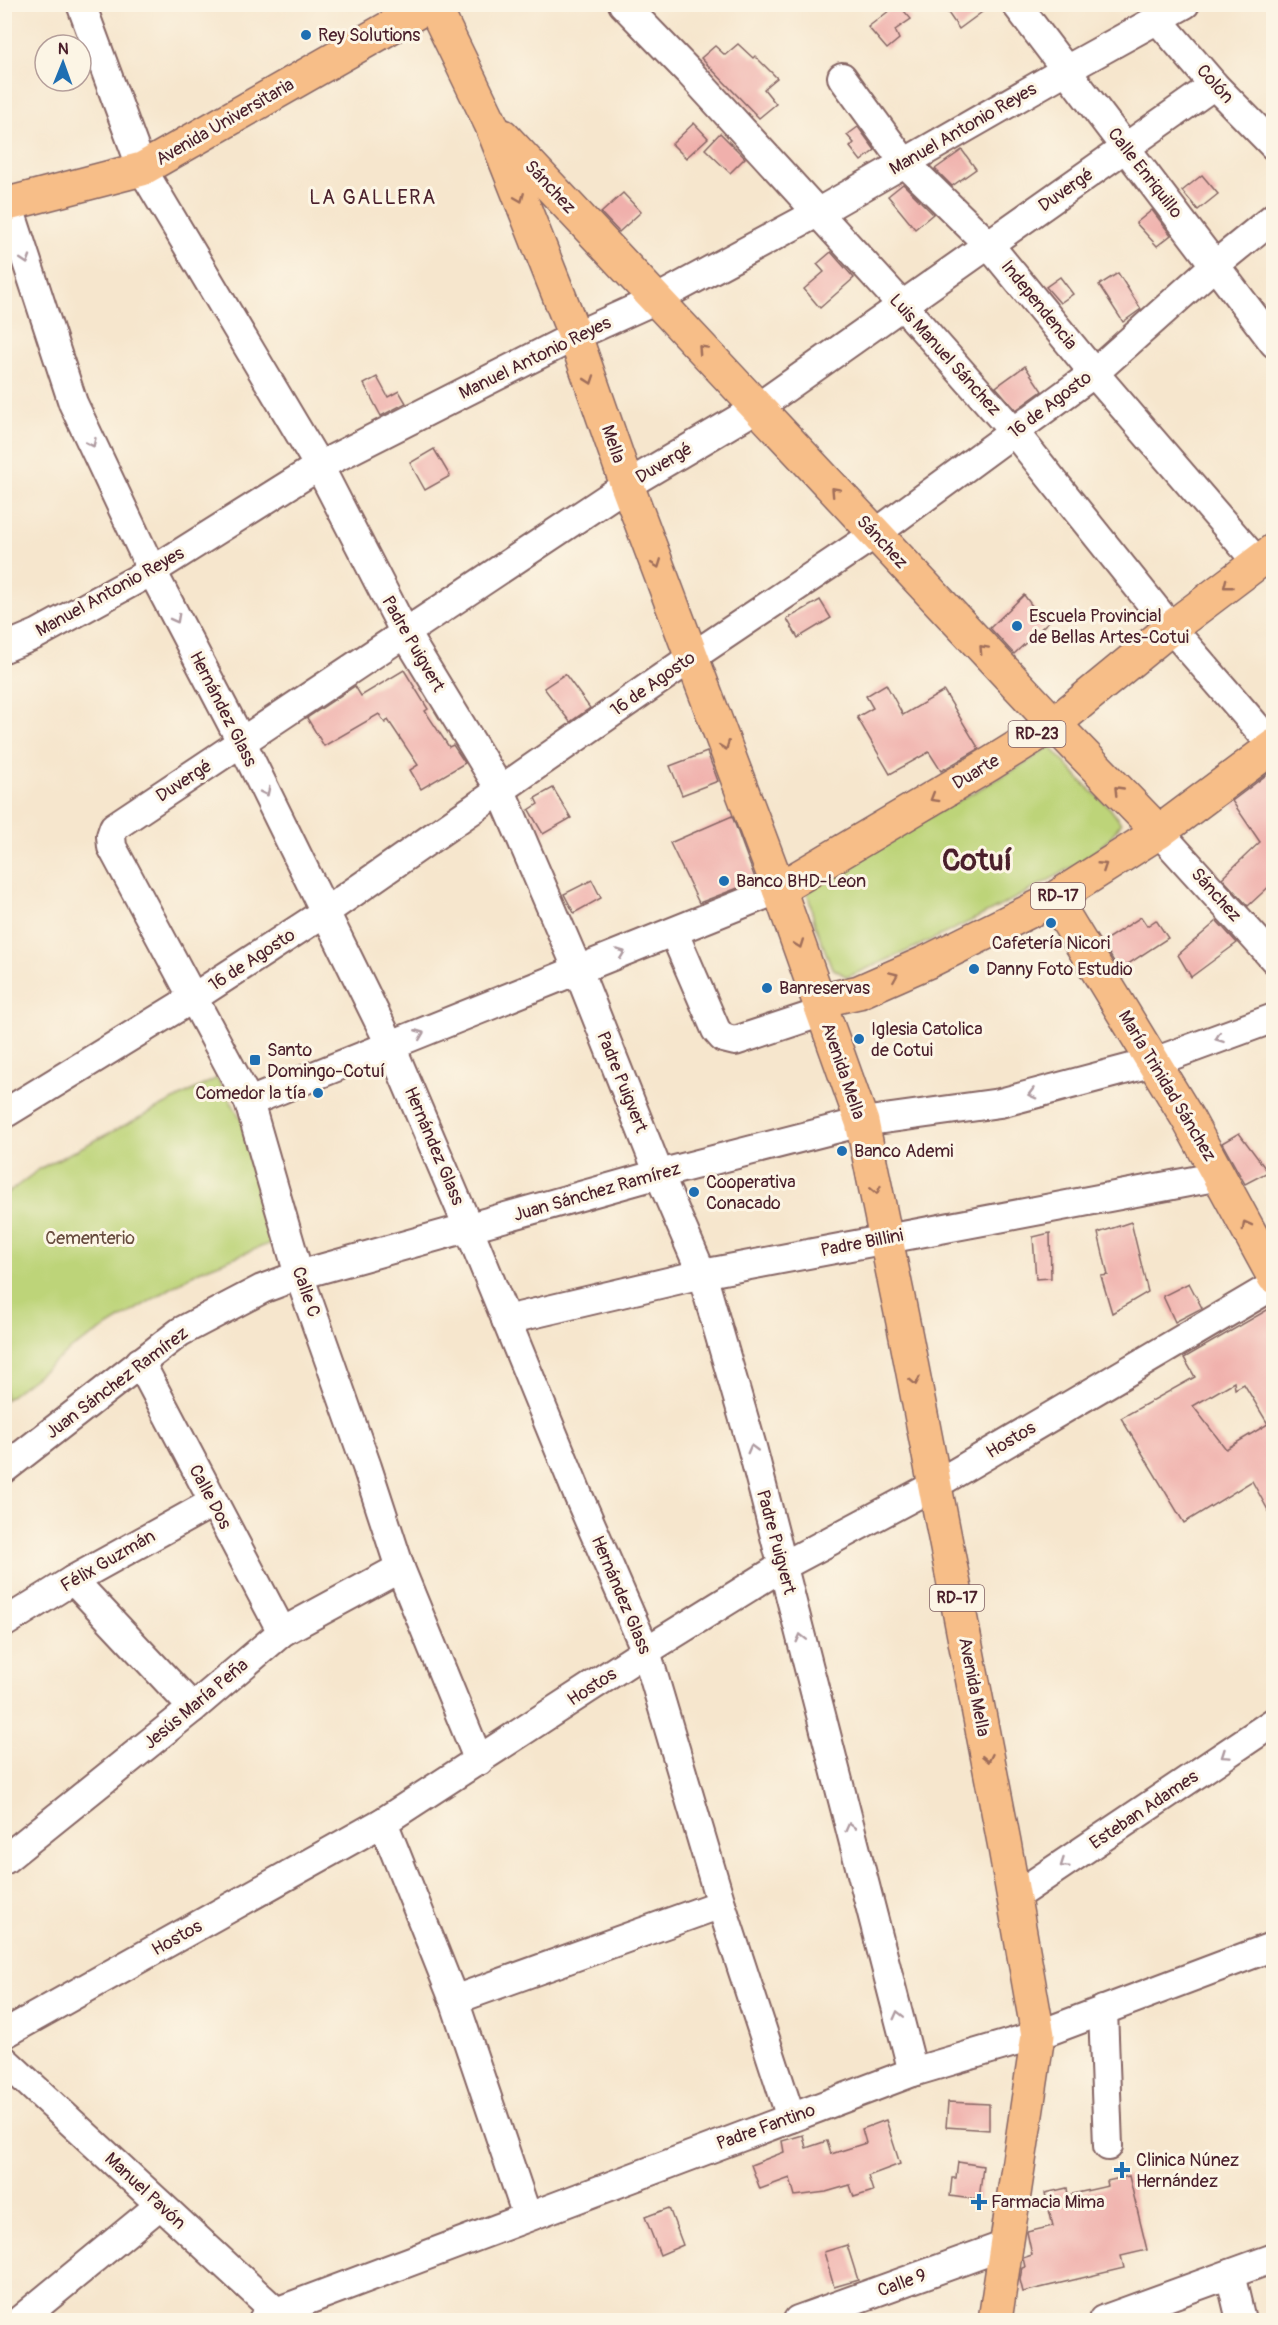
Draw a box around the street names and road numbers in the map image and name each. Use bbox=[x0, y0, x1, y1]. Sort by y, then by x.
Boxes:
street label: Colón bbox=[1191, 60, 1239, 108]
street label: Avenida Universitaria bbox=[152, 73, 298, 171]
street label: Manuel Antonio Reyes bbox=[885, 77, 1041, 181]
street label: Calle Enriquillo bbox=[1102, 123, 1188, 223]
street label: Sánchez bbox=[519, 155, 581, 219]
street label: Duvergé bbox=[1034, 163, 1098, 217]
street label: Independencia bbox=[996, 255, 1082, 355]
street label: Luis Manuel Sánchez bbox=[884, 289, 1006, 421]
street label: Manuel Antonio Reyes bbox=[455, 311, 615, 405]
street label: 16 de Agosto bbox=[1004, 366, 1097, 444]
street label: Mella bbox=[596, 422, 630, 466]
street label: Duvergé bbox=[631, 437, 697, 489]
street label: Sánchez bbox=[851, 510, 913, 574]
street label: Manuel Antonio Reyes bbox=[32, 542, 188, 642]
street label: Padre Puigvert bbox=[376, 592, 450, 697]
street label: 16 de Agosto bbox=[606, 646, 700, 722]
street label: Hernández Glass bbox=[184, 647, 262, 771]
road number: RD-23 bbox=[1008, 721, 1066, 747]
street label: Duarte bbox=[948, 749, 1004, 795]
street label: Duvergé bbox=[152, 754, 216, 808]
street label: Sánchez bbox=[1186, 863, 1246, 927]
road number: RD-17 bbox=[1031, 883, 1085, 909]
street label: 16 de Agosto bbox=[204, 923, 300, 996]
street label: María Trinidad Sánchez bbox=[1113, 1006, 1221, 1166]
street label: Avenida Mella bbox=[816, 1020, 870, 1122]
street label: Padre Puigvert bbox=[591, 1028, 653, 1137]
street label: Hernández Glass bbox=[399, 1083, 469, 1209]
street label: Juan Sánchez Ramírez bbox=[511, 1157, 683, 1227]
street label: Padre Billini bbox=[819, 1224, 905, 1262]
street label: Calle C bbox=[287, 1264, 325, 1320]
street label: Juan Sánchez Ramírez bbox=[41, 1322, 193, 1444]
street label: Hostos bbox=[982, 1416, 1040, 1464]
street label: Calle Dos bbox=[183, 1461, 237, 1533]
street label: Padre Puigvert bbox=[751, 1487, 801, 1597]
street label: Félix Guzmán bbox=[56, 1525, 160, 1597]
street label: Hernández Glass bbox=[586, 1532, 656, 1658]
road number: RD-17 bbox=[930, 1585, 984, 1611]
street label: Avenida Mella bbox=[953, 1635, 995, 1739]
street label: Jesús María Peña bbox=[139, 1654, 253, 1754]
street label: Hostos bbox=[563, 1663, 621, 1711]
street label: Esteban Adames bbox=[1085, 1765, 1203, 1855]
street label: Hostos bbox=[148, 1915, 206, 1961]
street label: Padre Fantino bbox=[714, 2098, 819, 2155]
street label: Manuel Pavón bbox=[100, 2148, 190, 2234]
street label: Calle 9 bbox=[875, 2264, 929, 2302]

